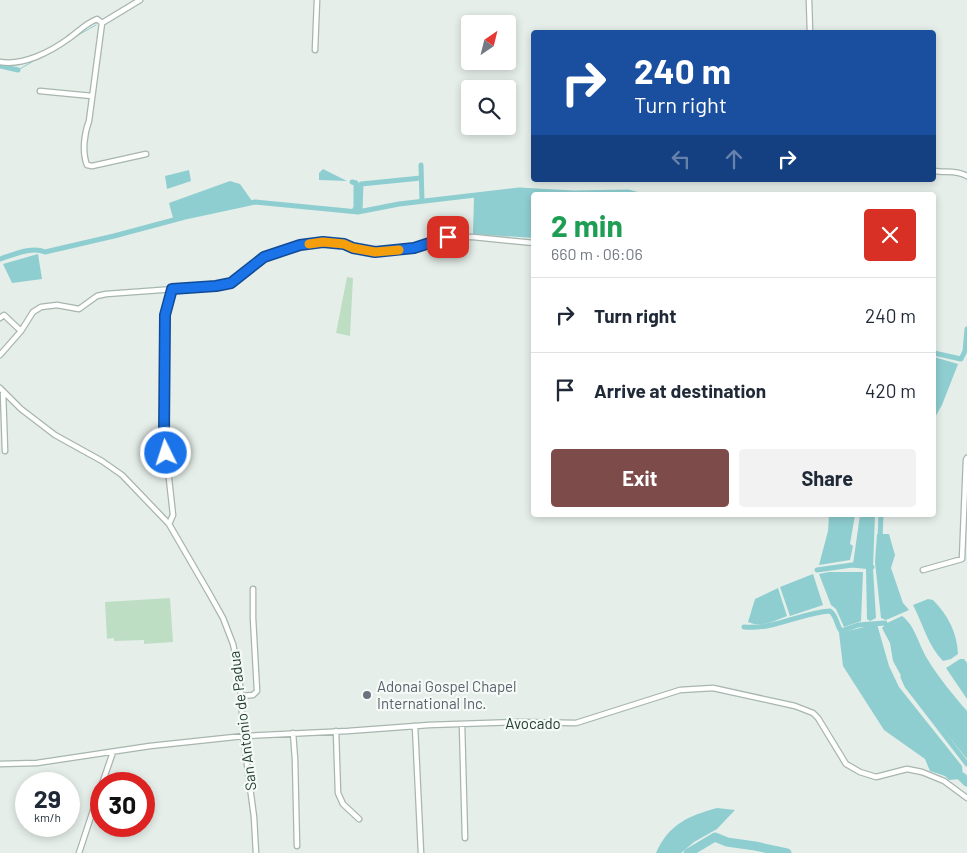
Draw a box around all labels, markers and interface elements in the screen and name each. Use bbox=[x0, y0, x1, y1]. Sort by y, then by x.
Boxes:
north arrow bbox=[461, 15, 516, 70]
map controls bbox=[461, 15, 516, 135]
text: 240 m bbox=[634, 49, 731, 91]
icon: right bbox=[551, 50, 616, 115]
button: search bbox=[461, 80, 516, 135]
text: Turn right bbox=[634, 91, 727, 117]
icon: left bbox=[667, 145, 695, 173]
icon: ahead bbox=[720, 145, 748, 173]
icon: right bbox=[773, 145, 801, 173]
text: 2 min bbox=[551, 207, 623, 243]
button: close bbox=[864, 209, 916, 261]
pin bbox=[427, 216, 469, 258]
icon: arrive bbox=[434, 223, 462, 251]
text: 660 m · 06:06 bbox=[551, 244, 643, 263]
icon: right bbox=[551, 301, 579, 329]
text: Turn right bbox=[594, 304, 676, 327]
text: 240 m bbox=[865, 304, 916, 327]
icon: arrive bbox=[551, 376, 579, 404]
text: Arrive at destination bbox=[594, 379, 766, 402]
text: 420 m bbox=[865, 379, 916, 402]
position arrow bbox=[139, 426, 191, 478]
button: Exit bbox=[551, 449, 729, 507]
button: Share bbox=[739, 449, 916, 507]
street label: San Antonio de Padua bbox=[224, 650, 260, 792]
place label: Adonai Gospel Chapel International Inc. bbox=[377, 677, 517, 712]
marker: Adonai Gospel Chapel International Inc. bbox=[361, 689, 373, 701]
street label: Avocado bbox=[505, 714, 561, 732]
speed limit sign: 30 bbox=[90, 772, 155, 837]
text: 29 bbox=[34, 783, 61, 813]
text: km/h bbox=[34, 810, 61, 824]

